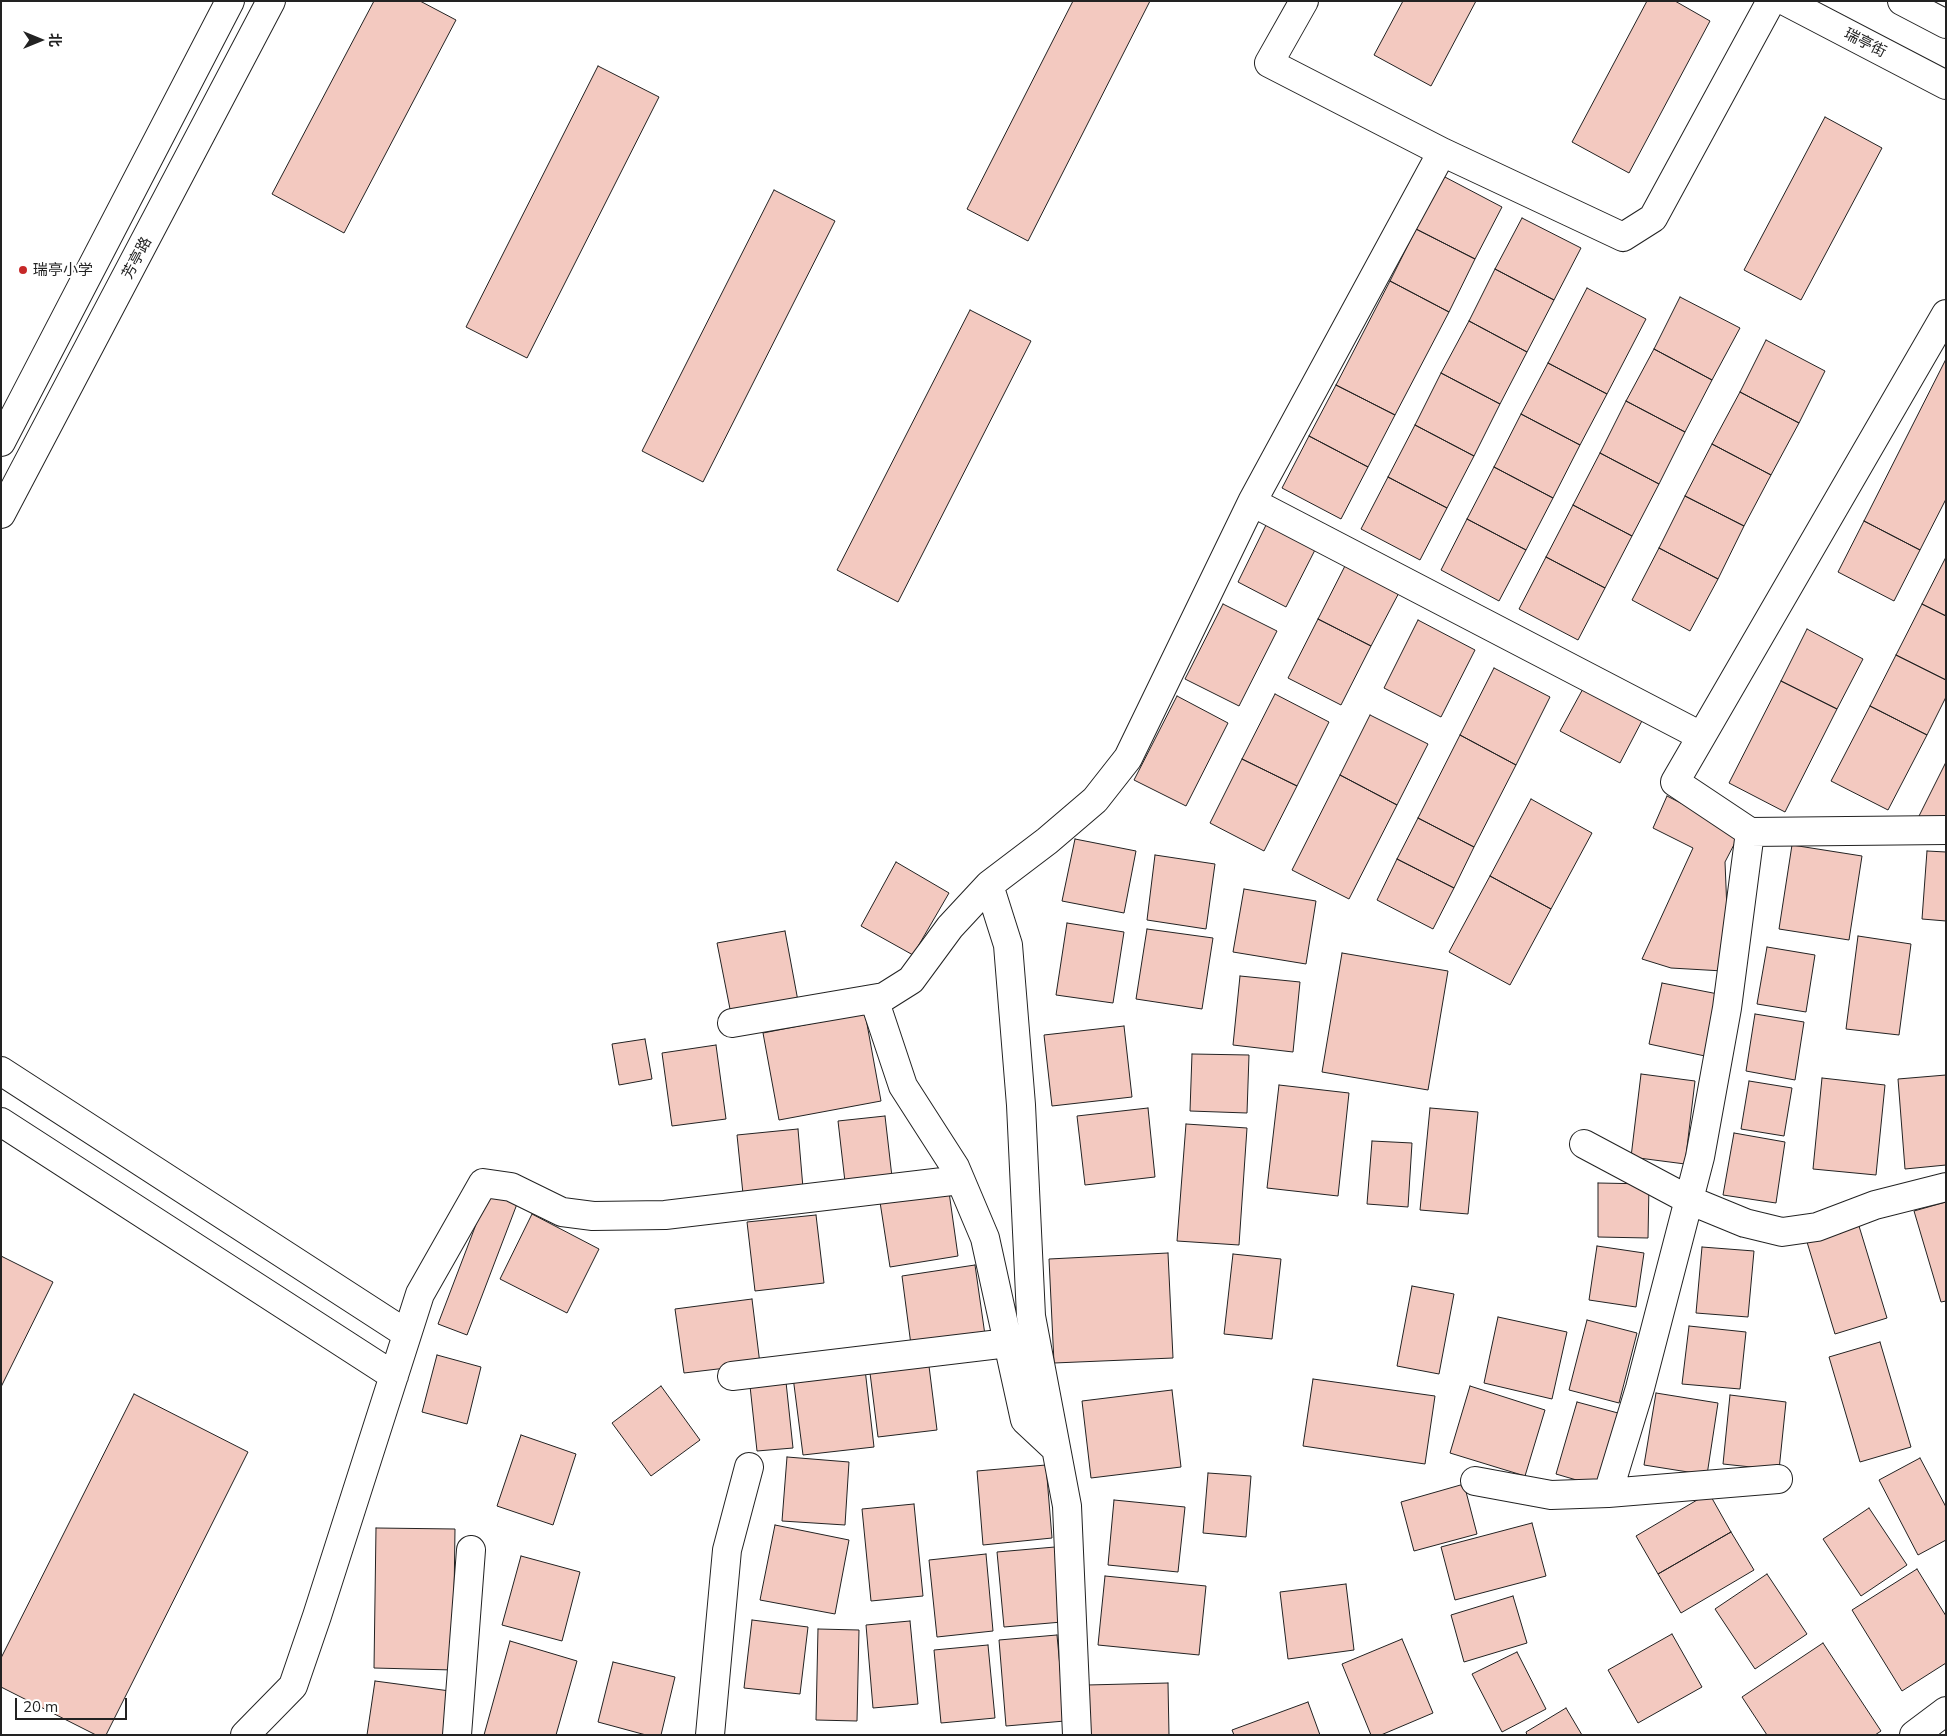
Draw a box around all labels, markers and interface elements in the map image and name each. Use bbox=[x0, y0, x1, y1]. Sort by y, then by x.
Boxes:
north arrow bbox=[15, 15, 65, 65]
street label: 瑞亭街 bbox=[1841, 25, 1889, 61]
text: 北 bbox=[46, 33, 64, 47]
street label: 芳亭路 bbox=[118, 234, 156, 282]
place label: 瑞亭小学 bbox=[33, 261, 93, 279]
marker: 瑞亭小学 bbox=[17, 264, 29, 276]
scale bar bbox=[18, 1688, 130, 1720]
text: 20 m bbox=[23, 1697, 58, 1716]

